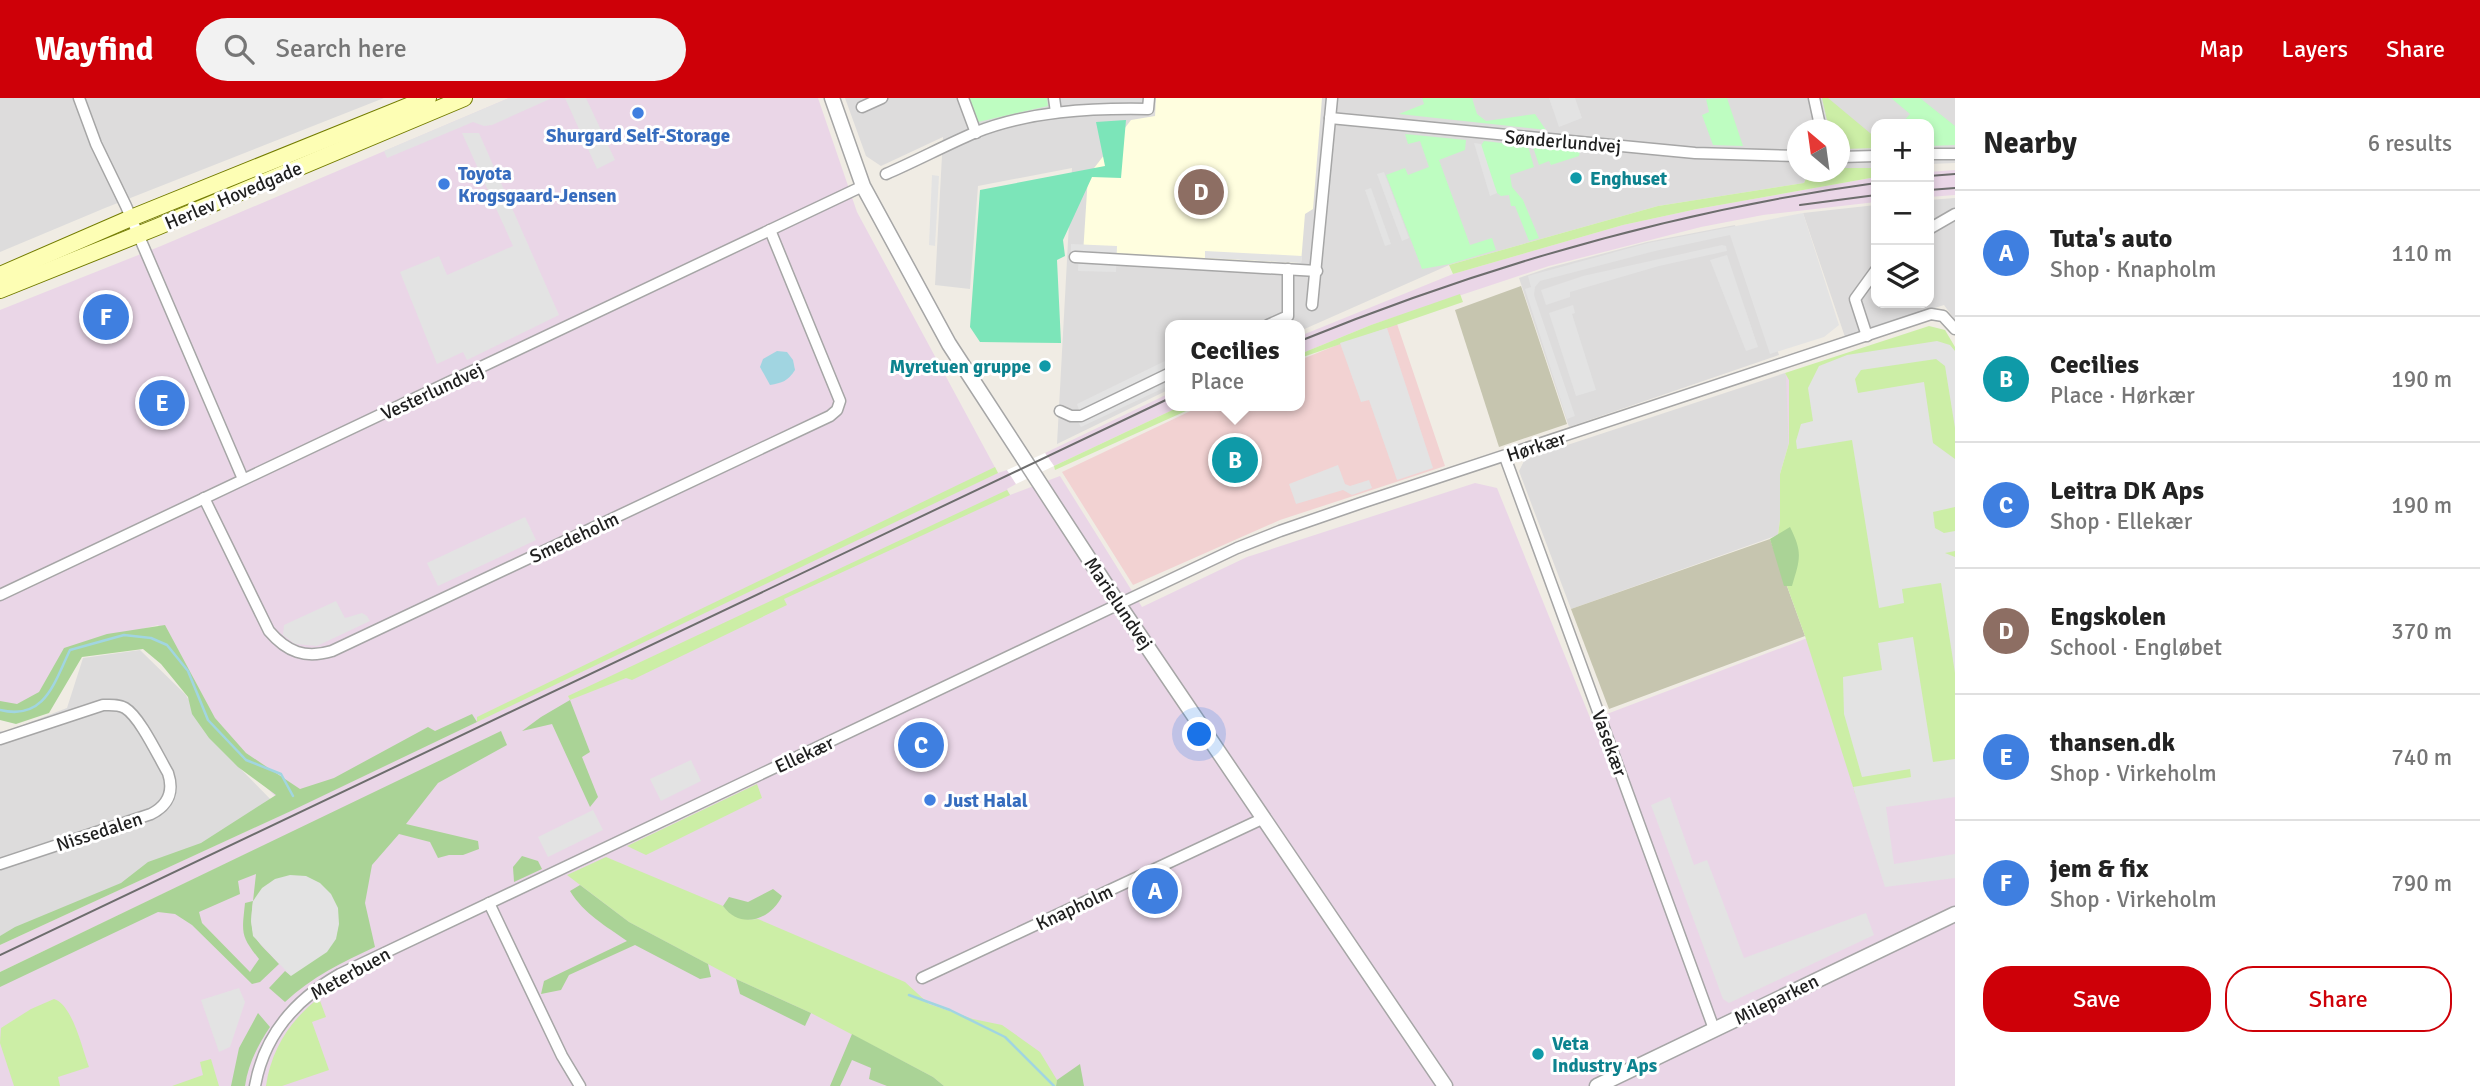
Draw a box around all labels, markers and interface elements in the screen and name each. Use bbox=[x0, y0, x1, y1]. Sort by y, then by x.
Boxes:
search box bbox=[196, 18, 686, 81]
text: Wayfind bbox=[35, 29, 154, 70]
icon: search bbox=[220, 30, 258, 68]
text: Search here bbox=[276, 33, 407, 65]
text: Map bbox=[2199, 34, 2244, 64]
text: Layers bbox=[2282, 34, 2348, 64]
text: Share bbox=[2386, 34, 2445, 64]
marker: Shurgard Self-Storage bbox=[630, 105, 646, 121]
north arrow bbox=[1787, 119, 1850, 182]
map controls bbox=[1871, 119, 1934, 308]
button: + bbox=[1871, 119, 1934, 182]
place label: Shurgard Self-Storage bbox=[546, 124, 730, 148]
street label: Sønderlundvej bbox=[1504, 125, 1622, 159]
text: Nearby bbox=[1983, 125, 2077, 162]
text: 6 results bbox=[2368, 129, 2452, 158]
street label: Herlev Hovedgade bbox=[161, 156, 305, 236]
place label: Toyota Krogsgaard-Jensen bbox=[458, 162, 617, 208]
pin: D bbox=[1178, 166, 1224, 218]
place label: Enghuset bbox=[1590, 167, 1667, 191]
marker: Enghuset bbox=[1568, 170, 1584, 186]
marker: Toyota Krogsgaard-Jensen bbox=[436, 176, 452, 192]
button: − bbox=[1871, 182, 1934, 245]
text: Tuta's auto bbox=[2050, 223, 2172, 255]
text: A bbox=[1999, 239, 2013, 268]
text: 110 m bbox=[2391, 239, 2452, 268]
button: layers bbox=[1871, 245, 1934, 308]
text: Shop · Knapholm bbox=[2050, 255, 2216, 284]
pin: F bbox=[83, 291, 129, 343]
popup bbox=[1165, 320, 1305, 411]
text: Cecilies bbox=[1191, 335, 1279, 367]
text: Cecilies bbox=[2050, 349, 2139, 381]
place label: Myretuen gruppe bbox=[889, 355, 1031, 379]
street label: Vesterlundvej bbox=[377, 358, 487, 426]
marker: Myretuen gruppe bbox=[1037, 358, 1053, 374]
text: B bbox=[1999, 365, 2013, 394]
text: 190 m bbox=[2391, 365, 2452, 394]
text: Place bbox=[1191, 367, 1244, 396]
pin: E bbox=[139, 377, 185, 429]
text: Place · Hørkær bbox=[2050, 381, 2195, 410]
street label: Hørkær bbox=[1504, 426, 1569, 468]
pin: B bbox=[1212, 434, 1258, 486]
text: Leitra DK Aps bbox=[2050, 475, 2204, 507]
text: C bbox=[1999, 491, 2013, 520]
text: 190 m bbox=[2391, 491, 2452, 520]
street label: Smedeholm bbox=[526, 507, 623, 569]
text: Shop · Ellekær bbox=[2050, 507, 2192, 536]
street label: Marielundvej bbox=[1078, 553, 1158, 654]
text: Engskolen bbox=[2050, 601, 2166, 633]
text: D bbox=[1998, 617, 2014, 646]
text: 370 m bbox=[2391, 617, 2452, 646]
text: School · Engløbet bbox=[2050, 633, 2222, 662]
street label: Vasekær bbox=[1586, 707, 1632, 780]
your location bbox=[1182, 717, 1216, 751]
pin: C bbox=[898, 719, 944, 771]
text: thansen.dk bbox=[2050, 727, 2175, 759]
street label: Ellekær bbox=[771, 731, 838, 779]
text: E bbox=[1999, 743, 2013, 772]
text: 740 m bbox=[2391, 743, 2452, 772]
text: Shop · Virkeholm bbox=[2050, 759, 2217, 788]
place label: Just Halal bbox=[944, 789, 1028, 813]
marker: Just Halal bbox=[922, 792, 938, 808]
street label: Nissedalen bbox=[53, 807, 145, 857]
text: jem & fix bbox=[2050, 853, 2149, 885]
pin: A bbox=[1132, 865, 1178, 917]
text: F bbox=[2000, 869, 2012, 898]
text: 790 m bbox=[2391, 869, 2452, 898]
street label: Knapholm bbox=[1032, 880, 1117, 936]
text: Shop · Virkeholm bbox=[2050, 885, 2217, 914]
street label: Meterbuen bbox=[306, 942, 395, 1006]
button: Save bbox=[1983, 966, 2211, 1032]
button: Share bbox=[2225, 966, 2452, 1032]
street label: Mileparken bbox=[1730, 969, 1823, 1031]
place label: Veta Industry Aps bbox=[1552, 1032, 1657, 1078]
marker: Veta Industry Aps bbox=[1530, 1046, 1546, 1062]

